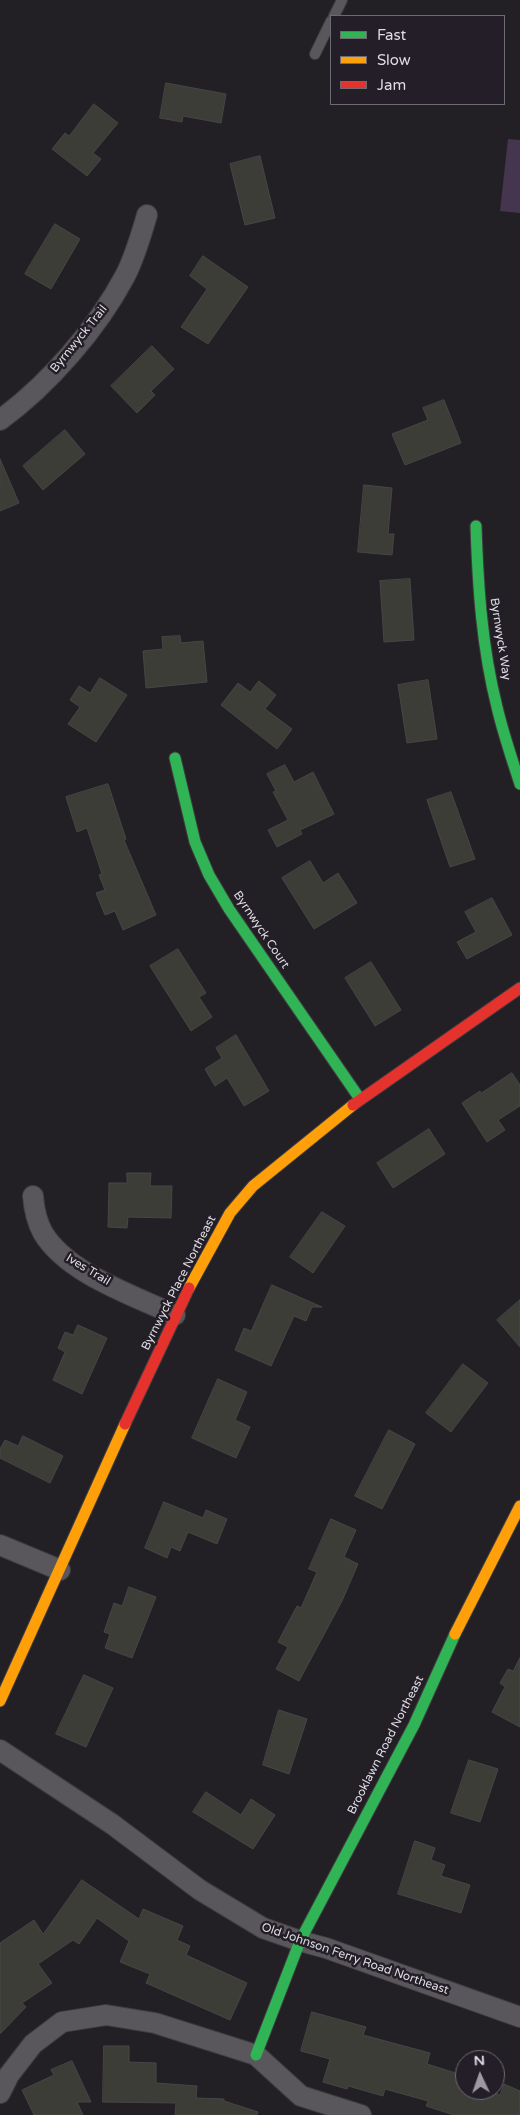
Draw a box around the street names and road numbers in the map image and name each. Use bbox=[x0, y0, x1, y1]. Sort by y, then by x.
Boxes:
street label: Byrnwyck Trail bbox=[48, 303, 110, 375]
street label: Byrnwyck Way bbox=[486, 597, 514, 681]
street label: Byrnwyck Court bbox=[230, 889, 292, 971]
street label: Byrnwyck Place Northeast bbox=[139, 1213, 219, 1353]
street label: Ives Trail bbox=[63, 1251, 113, 1289]
street label: Brooklawn Road Northeast bbox=[345, 1673, 427, 1817]
street label: Old Johnson Ferry Road Northeast bbox=[260, 1920, 450, 1998]

